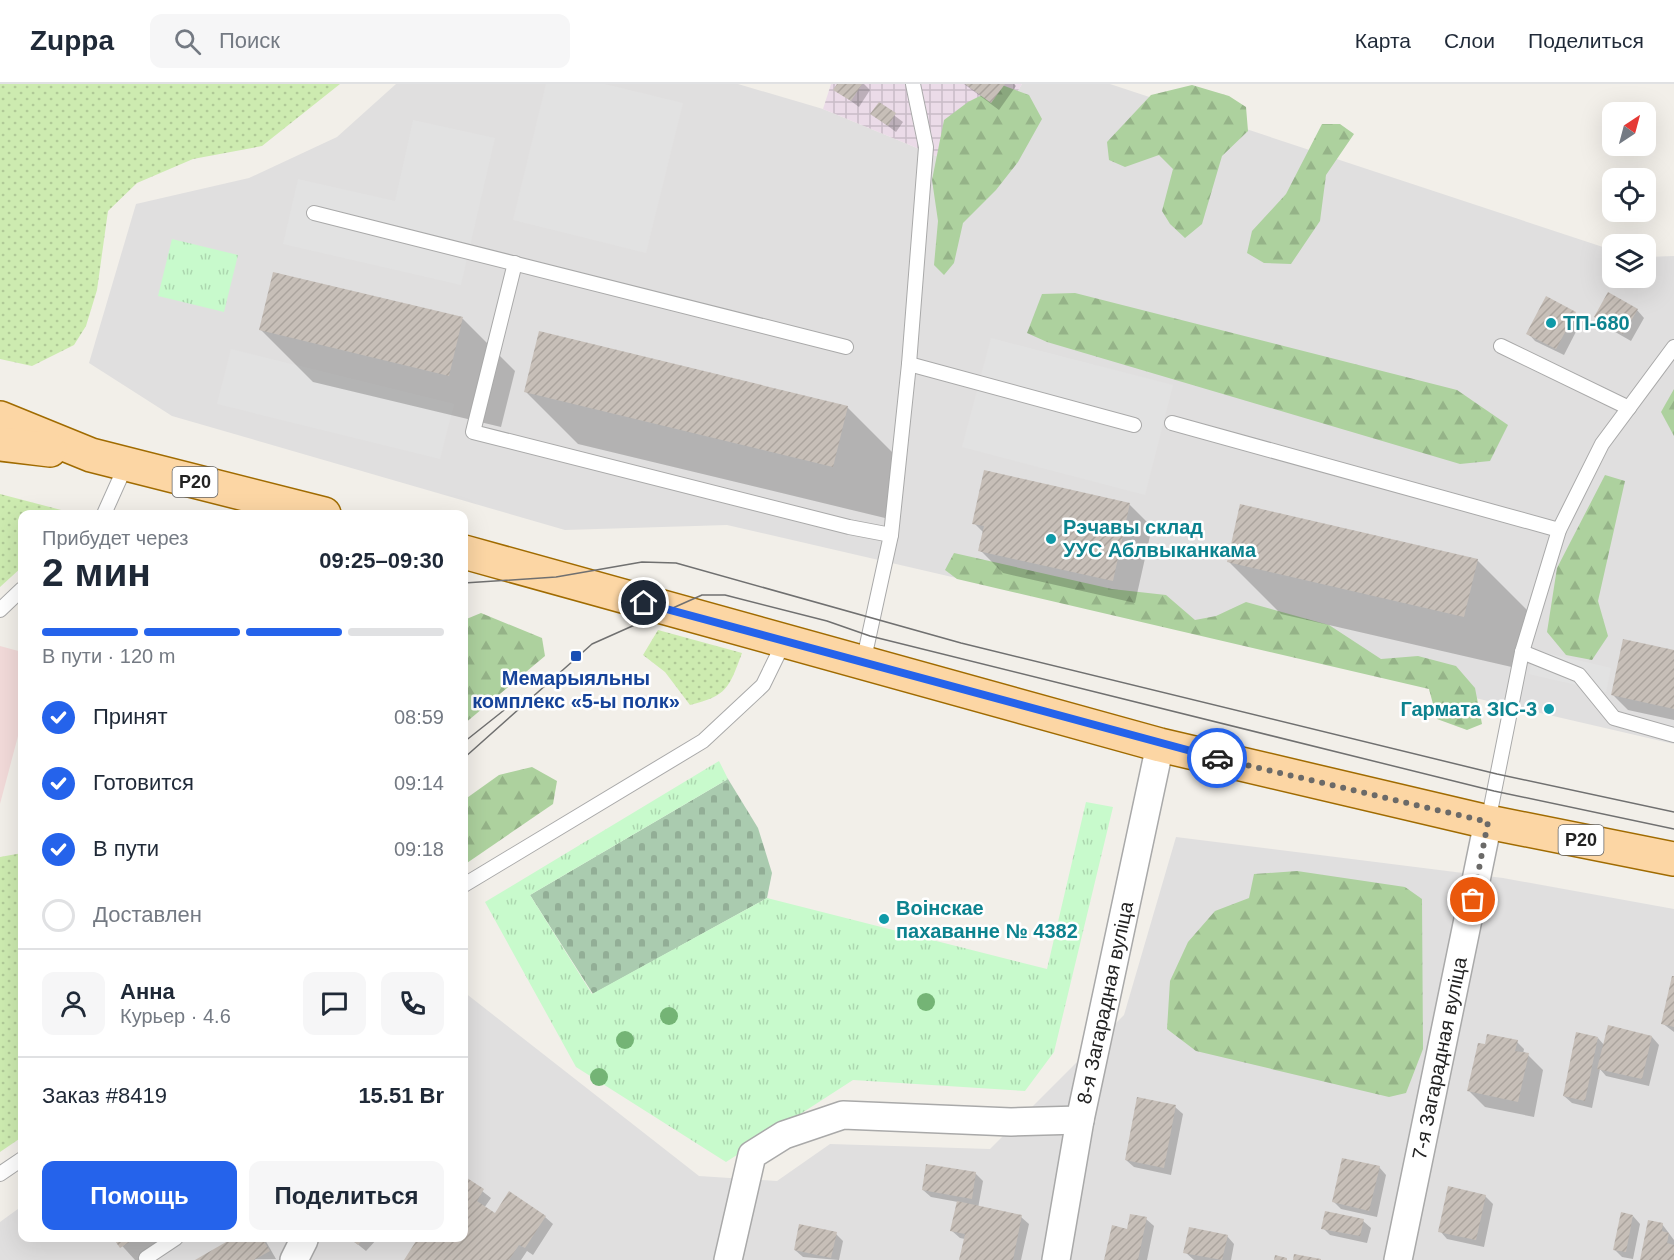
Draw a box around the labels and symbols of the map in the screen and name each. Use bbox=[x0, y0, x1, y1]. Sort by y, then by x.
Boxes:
north arrow bbox=[1602, 102, 1656, 156]
place label: ТП-680 bbox=[1563, 312, 1630, 334]
marker: ТП-680 bbox=[1544, 316, 1558, 330]
road number: Р20 bbox=[172, 467, 218, 497]
place label: Рэчавы склад УУС Аблвыканкама bbox=[1063, 516, 1257, 561]
marker: Рэчавы склад УУС Аблвыканкама bbox=[1044, 532, 1058, 546]
pin bbox=[618, 577, 669, 628]
marker: Мемарыяльны комплекс «5-ы полк» bbox=[569, 649, 583, 663]
place label: Мемарыяльны комплекс «5-ы полк» bbox=[472, 667, 680, 712]
place label: Гармата ЗІС-3 bbox=[1400, 698, 1537, 720]
marker: Гармата ЗІС-3 bbox=[1542, 702, 1556, 716]
courier bbox=[1187, 728, 1247, 788]
road number: Р20 bbox=[1558, 825, 1604, 855]
pin bbox=[1447, 874, 1498, 925]
place label: Воінскае пахаванне № 4382 bbox=[896, 897, 1078, 942]
street label: 8-я Загарадная вуліца bbox=[1073, 899, 1137, 1106]
marker: Воінскае пахаванне № 4382 bbox=[877, 912, 891, 926]
street label: 7-я Загарадная вуліца bbox=[1408, 954, 1471, 1162]

